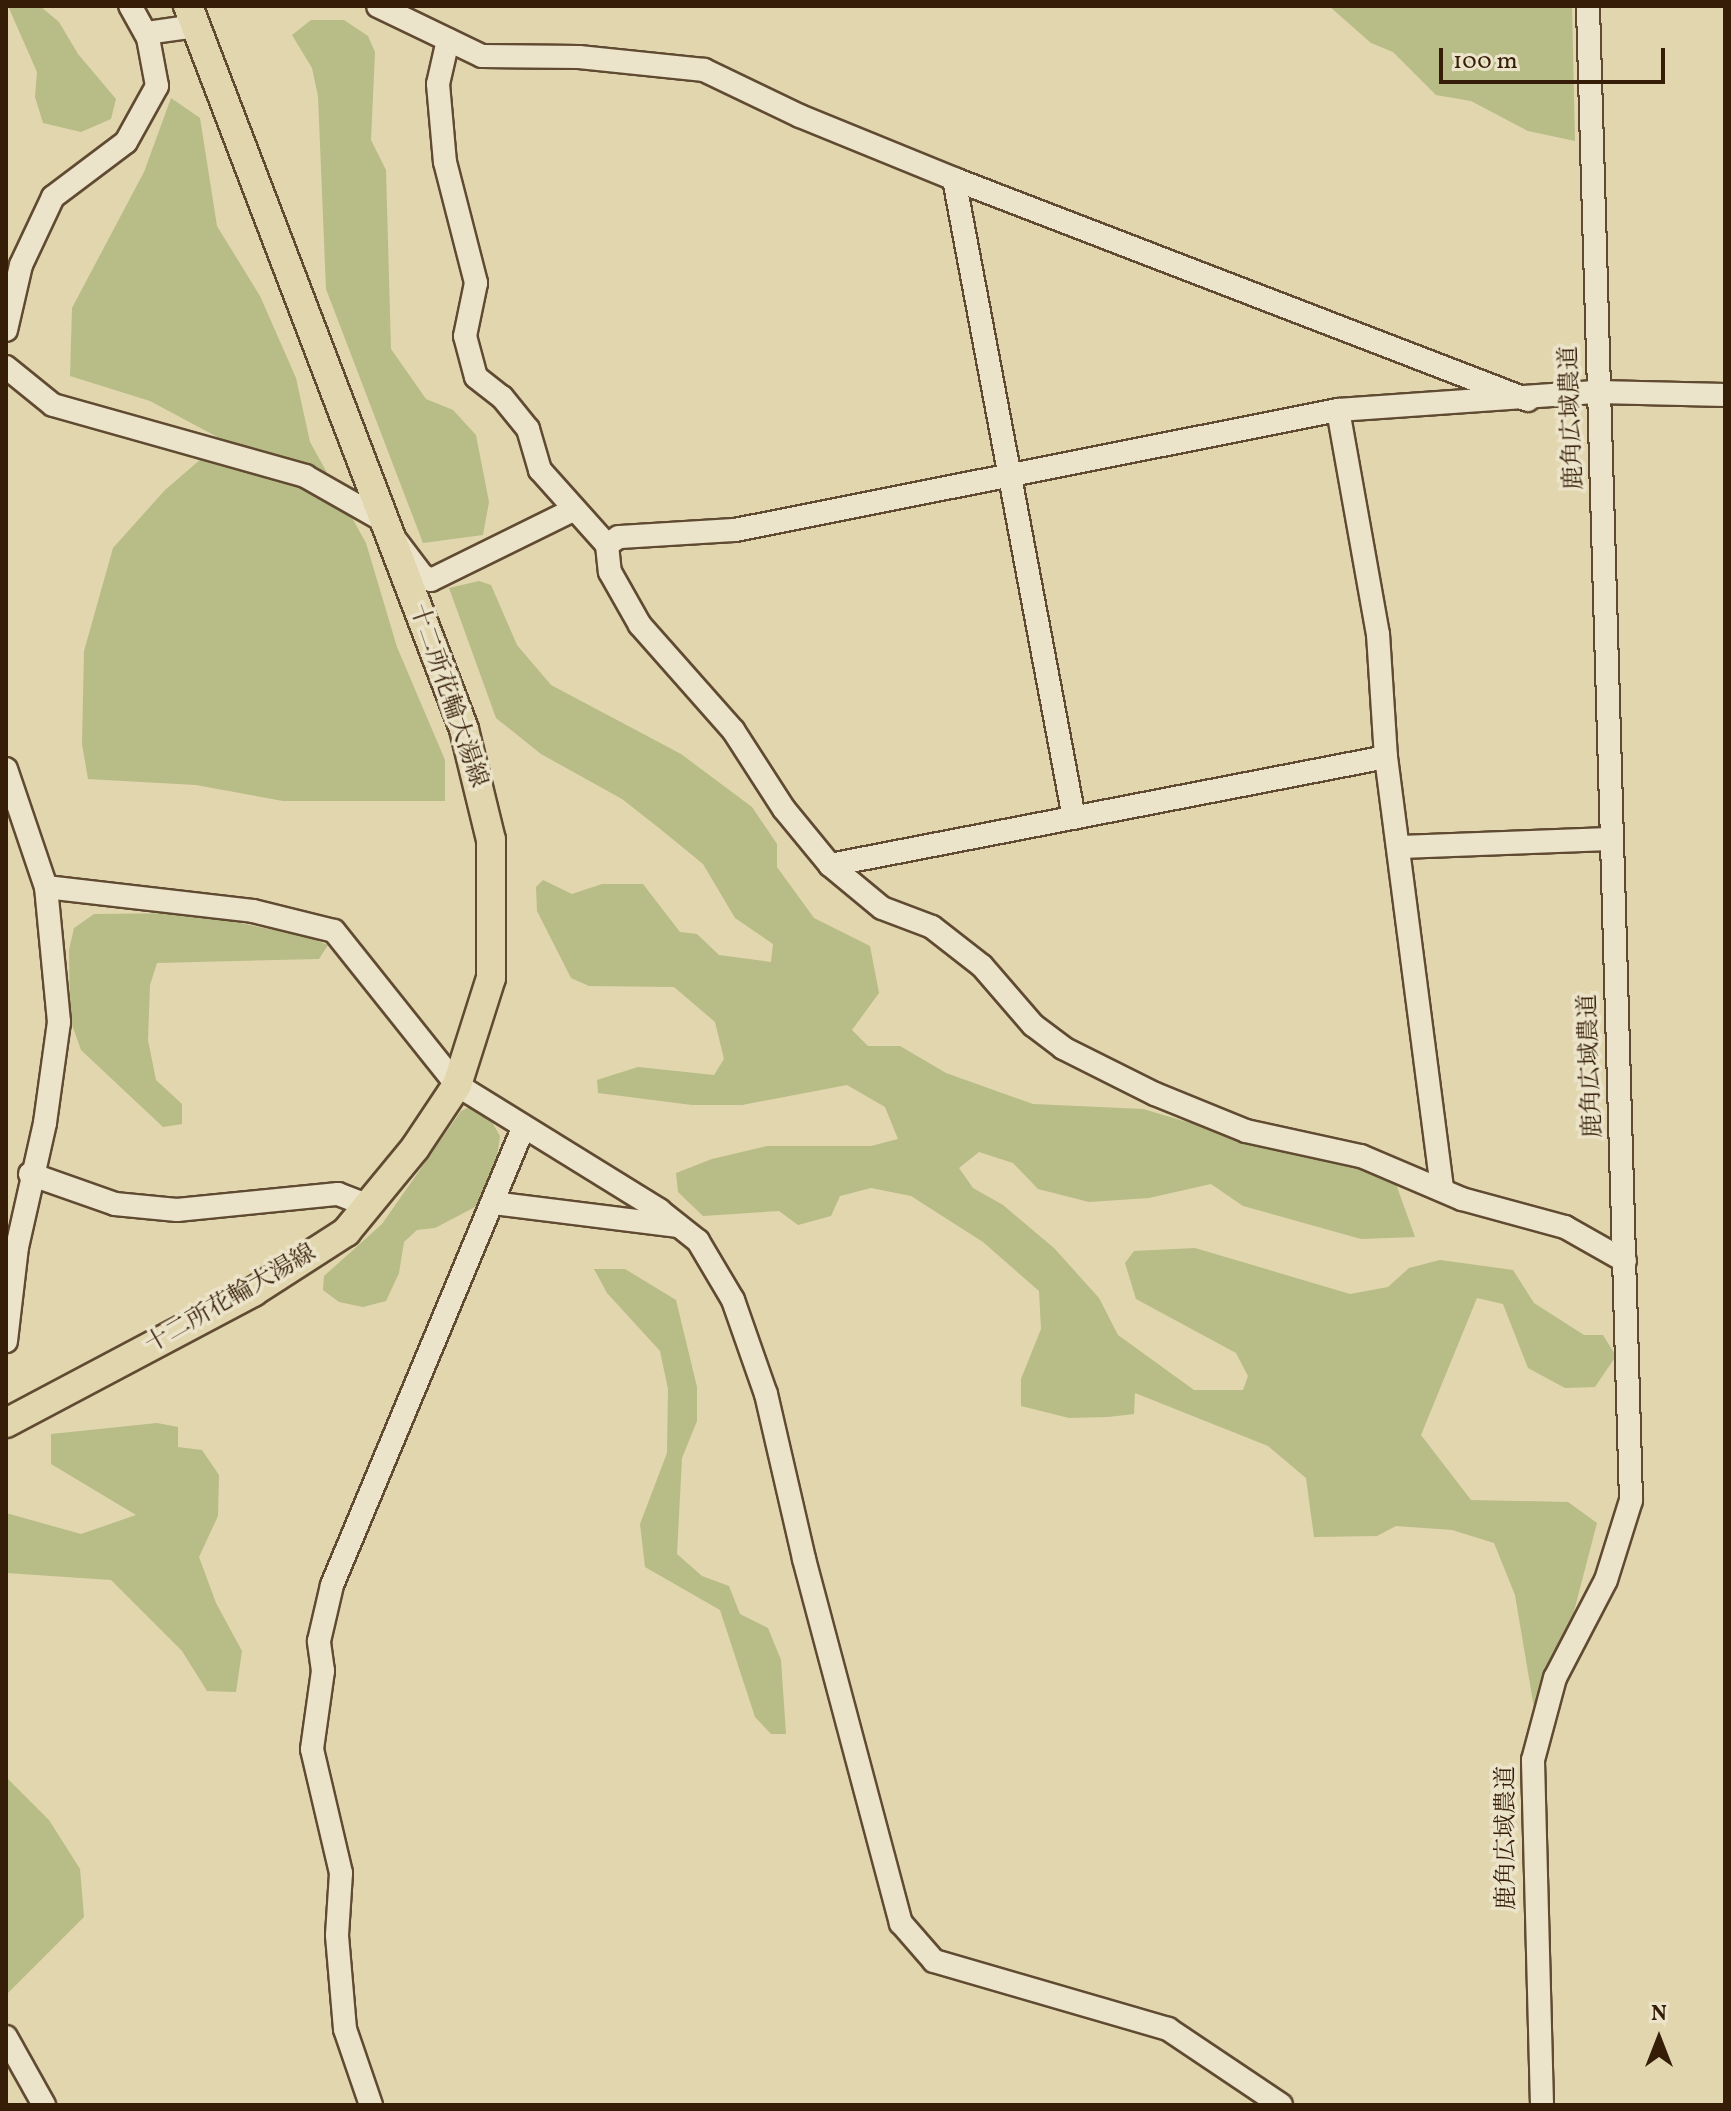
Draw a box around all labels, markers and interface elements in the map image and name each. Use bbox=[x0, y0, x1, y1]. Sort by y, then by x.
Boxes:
scale bar bbox=[1443, 32, 1669, 82]
text: 100 m bbox=[1453, 45, 1518, 79]
street label: 鹿角広域農道 bbox=[1556, 346, 1590, 490]
street label: 十二所花輪大湯線 bbox=[402, 601, 492, 791]
street label: 鹿角広域農道 bbox=[1575, 994, 1609, 1138]
street label: 十二所花輪大湯線 bbox=[141, 1240, 321, 1360]
street label: 鹿角広域農道 bbox=[1494, 1766, 1522, 1910]
north arrow bbox=[1619, 1999, 1699, 2079]
text: N bbox=[1651, 1999, 1667, 2030]

